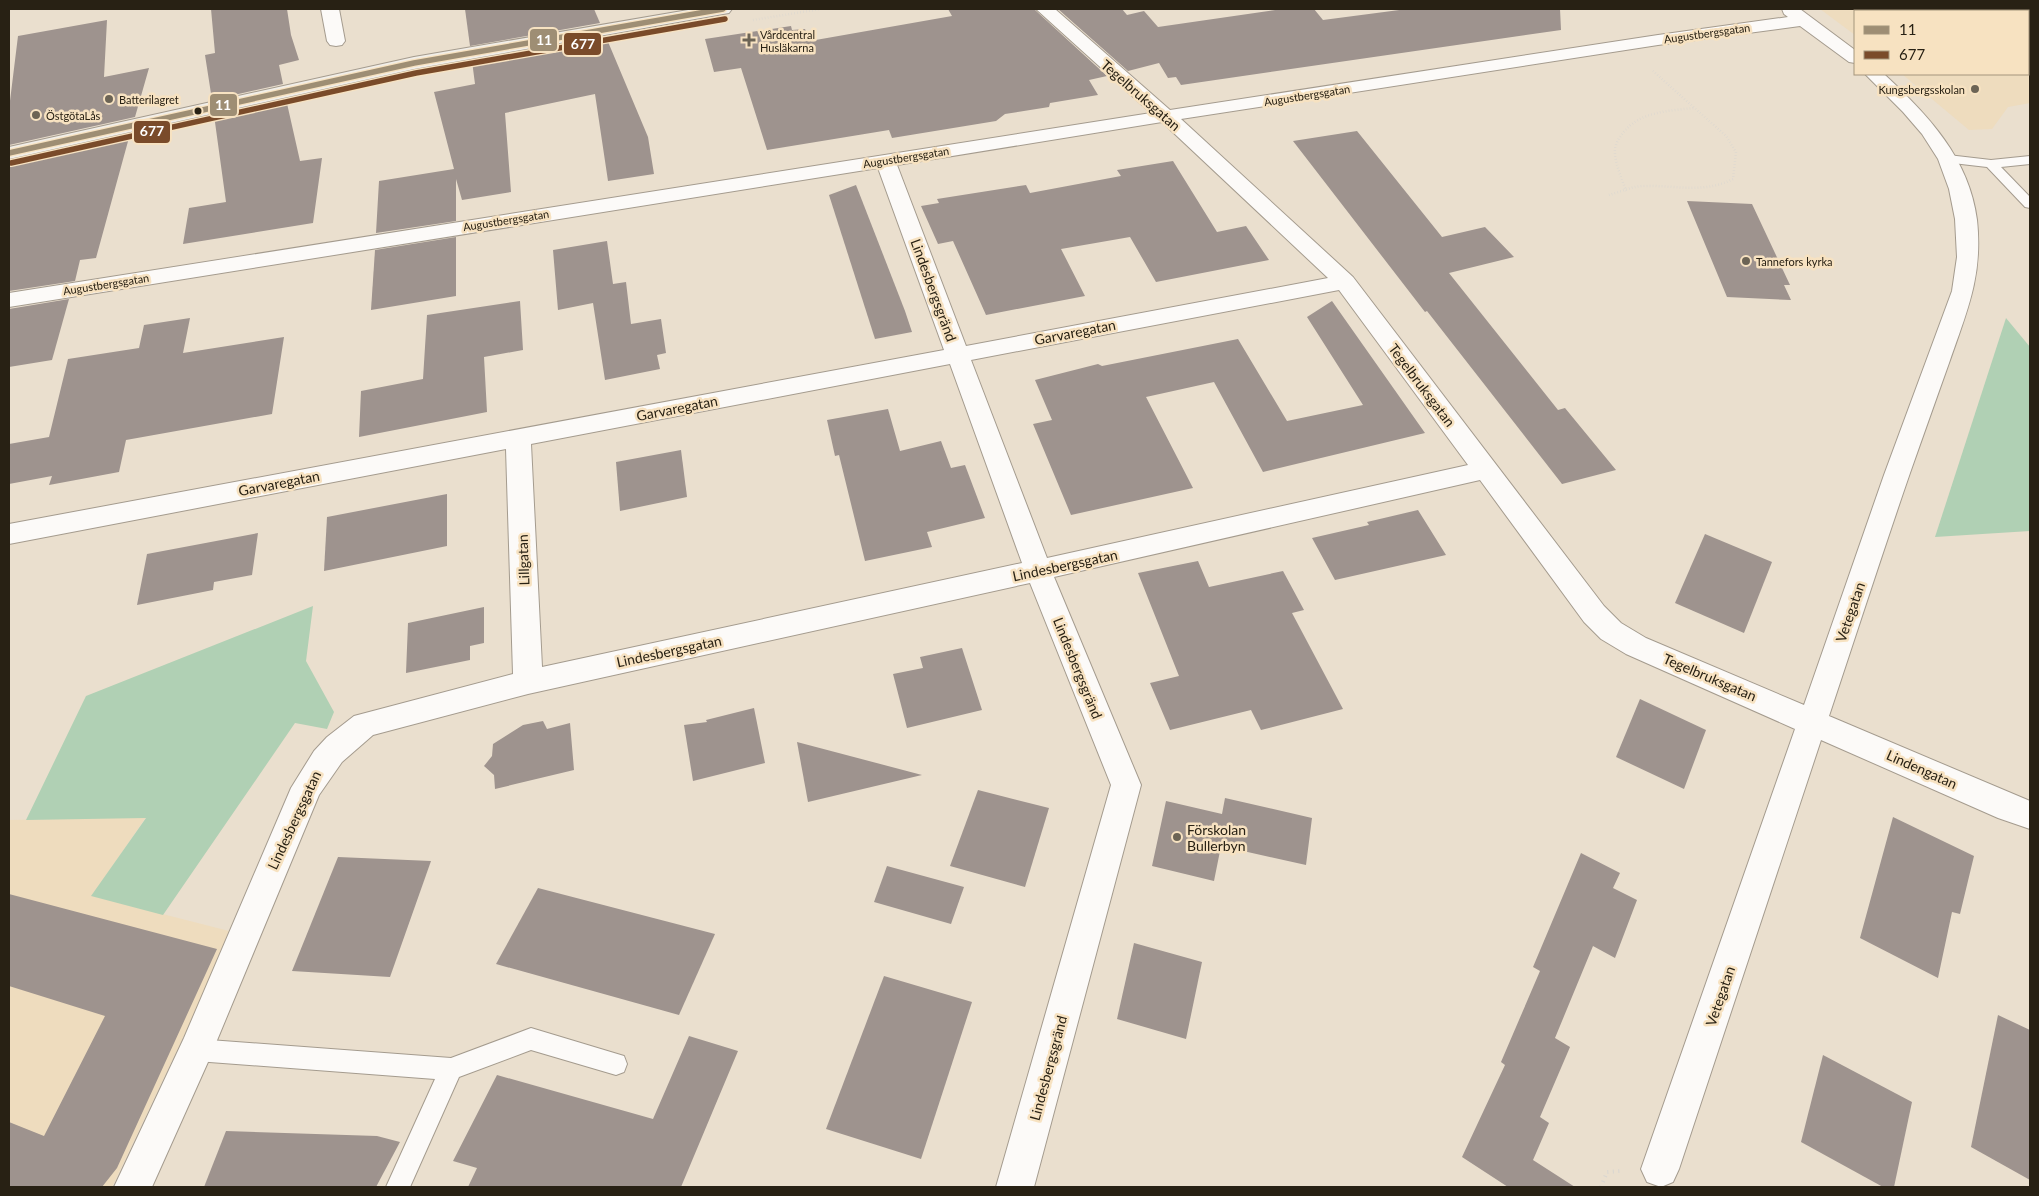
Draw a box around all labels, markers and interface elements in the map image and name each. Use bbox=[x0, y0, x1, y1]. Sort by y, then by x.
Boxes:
legend bbox=[1854, 10, 2029, 75]
text: 11 bbox=[1899, 20, 1916, 38]
street label: Augustbergsgatan bbox=[1663, 21, 1751, 45]
line badge: 11 bbox=[529, 28, 558, 52]
place label: Vårdcentral Husläkarna bbox=[760, 28, 815, 54]
text: 11 bbox=[536, 31, 552, 48]
line badge: 677 bbox=[563, 32, 602, 56]
marker: Vårdcentral Husläkarna bbox=[742, 33, 756, 47]
text: 677 bbox=[571, 35, 595, 52]
text: 677 bbox=[1899, 45, 1925, 63]
street label: Tegelbruksgatan bbox=[1098, 56, 1184, 134]
street label: Augustbergsgatan bbox=[1263, 82, 1351, 108]
place label: Kungsbergsskolan bbox=[1878, 83, 1965, 96]
marker: Kungsbergsskolan bbox=[1969, 83, 1981, 95]
marker: Batterilagret bbox=[103, 93, 115, 105]
place label: Batterilagret bbox=[119, 93, 179, 106]
line badge: 11 bbox=[209, 93, 238, 117]
text: 11 bbox=[215, 96, 231, 113]
unlabelled marker bbox=[193, 106, 203, 116]
marker: ÖstgötaLås bbox=[30, 109, 42, 121]
place label: ÖstgötaLås bbox=[46, 109, 101, 122]
line badge: 677 bbox=[133, 120, 171, 144]
text: 677 bbox=[140, 122, 164, 139]
street label: Augustbergsgatan bbox=[862, 144, 950, 170]
street label: Augustbergsgatan bbox=[462, 207, 550, 233]
street label: Lindesbergsgränd bbox=[908, 236, 960, 344]
marker: Tannefors kyrka bbox=[1740, 255, 1752, 267]
place label: Tannefors kyrka bbox=[1756, 255, 1833, 268]
street label: Augustbergsgatan bbox=[62, 271, 150, 297]
street label: Garvaregatan bbox=[1033, 316, 1117, 348]
street label: Tegelbruksgatan bbox=[1385, 340, 1459, 430]
street label: Garvaregatan bbox=[635, 392, 719, 424]
street label: Garvaregatan bbox=[237, 467, 321, 499]
street label: Lillgatan bbox=[514, 534, 532, 586]
street label: Lindesbergsgatan bbox=[1011, 546, 1119, 584]
street label: Vetegatan bbox=[1832, 580, 1868, 644]
street label: Lindesbergsgränd bbox=[1050, 615, 1106, 721]
street label: Lindesbergsgatan bbox=[615, 632, 723, 670]
street label: Tegelbruksgatan bbox=[1661, 650, 1759, 704]
street label: Lindengatan bbox=[1884, 746, 1960, 792]
street label: Lindesbergsgatan bbox=[264, 768, 324, 872]
place label: Förskolan Bullerbyn bbox=[1187, 821, 1246, 854]
marker: Förskolan Bullerbyn bbox=[1171, 831, 1183, 843]
street label: Vetegatan bbox=[1702, 964, 1738, 1028]
street label: Lindesbergsgränd bbox=[1026, 1014, 1070, 1122]

